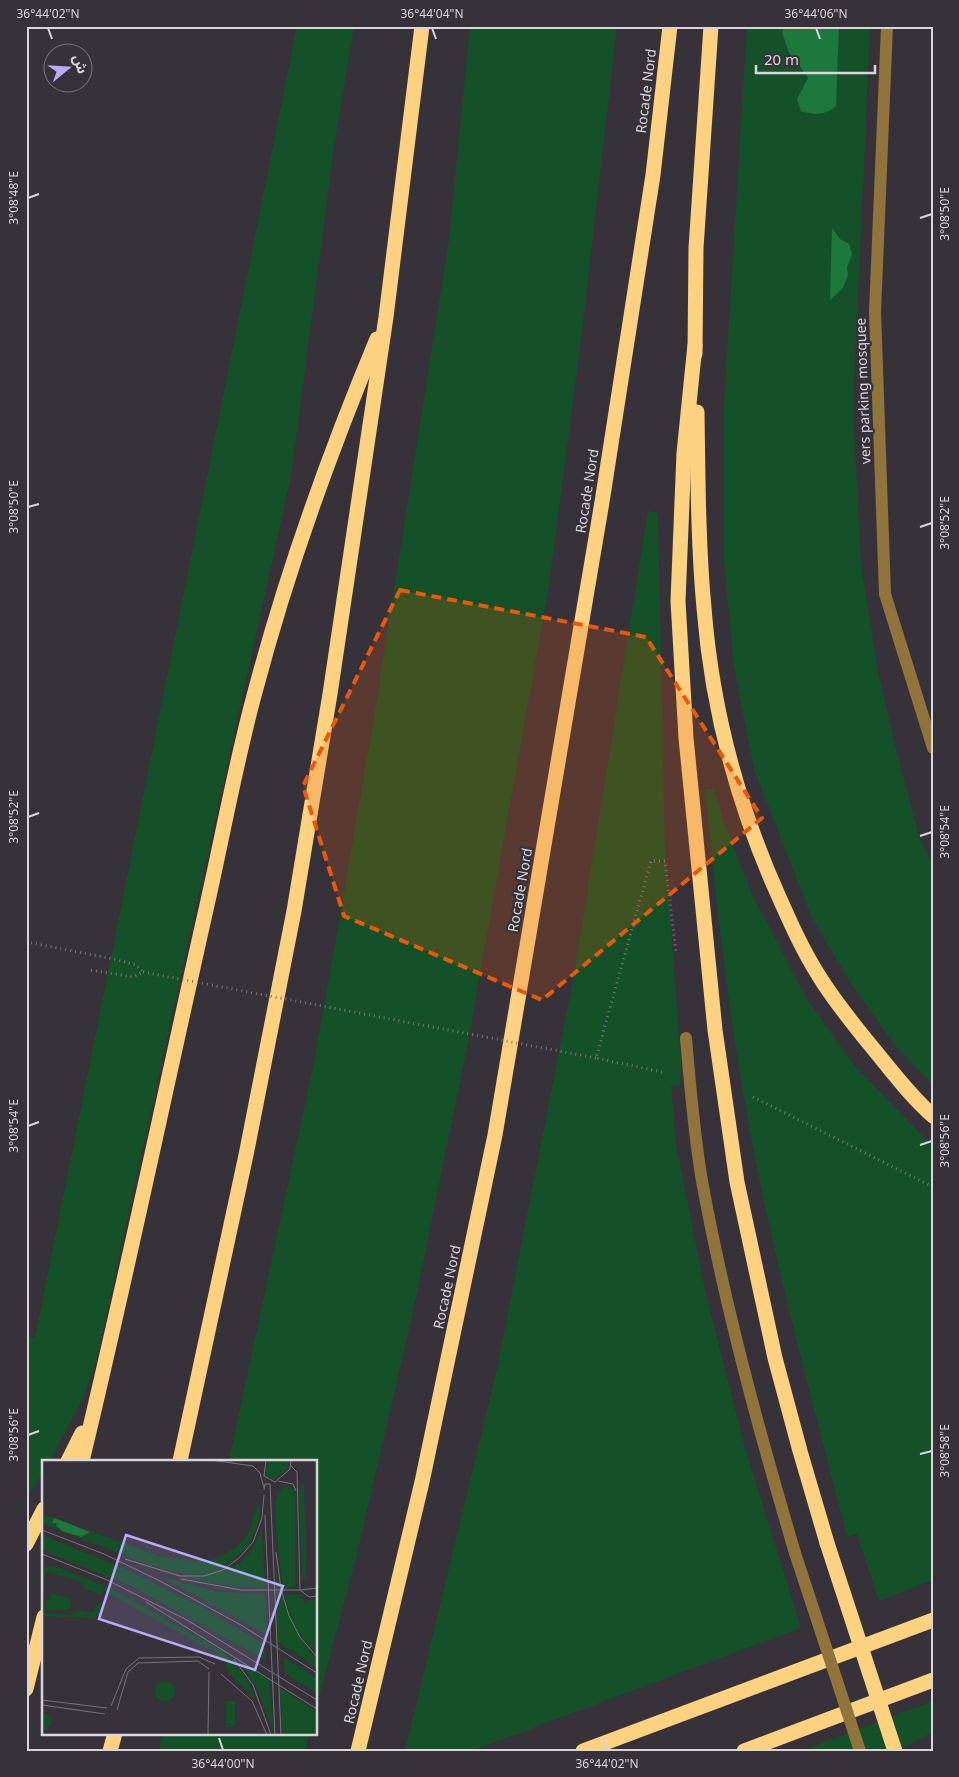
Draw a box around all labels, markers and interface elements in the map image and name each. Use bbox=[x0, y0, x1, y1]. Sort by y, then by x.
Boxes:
text: 36°44'02"N bbox=[16, 5, 80, 22]
text: 36°44'04"N bbox=[400, 5, 464, 22]
text: 36°44'06"N bbox=[784, 5, 848, 22]
north arrow bbox=[42, 42, 92, 92]
scale bar bbox=[756, 42, 875, 74]
street label: Rocade Nord bbox=[631, 48, 660, 134]
text: 20 m bbox=[764, 49, 799, 69]
text: ش bbox=[69, 52, 93, 76]
text: 3°08'48"E bbox=[5, 171, 22, 225]
text: 3°08'50"E bbox=[936, 187, 953, 241]
street label: vers parking mosquee bbox=[850, 317, 875, 465]
street label: Rocade Nord bbox=[570, 447, 603, 534]
text: 3°08'50"E bbox=[5, 480, 22, 534]
text: 3°08'52"E bbox=[936, 496, 953, 550]
text: 3°08'52"E bbox=[5, 790, 22, 844]
text: 3°08'54"E bbox=[936, 805, 953, 859]
street label: Rocade Nord bbox=[503, 846, 536, 933]
text: 3°08'54"E bbox=[5, 1099, 22, 1153]
text: 3°08'56"E bbox=[936, 1114, 953, 1168]
street label: Rocade Nord bbox=[428, 1243, 465, 1331]
text: 3°08'56"E bbox=[5, 1408, 22, 1462]
text: 3°08'58"E bbox=[936, 1424, 953, 1478]
inset map bbox=[42, 1460, 318, 1734]
street label: Rocade Nord bbox=[339, 1638, 376, 1725]
text: 36°44'00"N bbox=[191, 1755, 255, 1772]
text: 36°44'02"N bbox=[575, 1755, 639, 1772]

